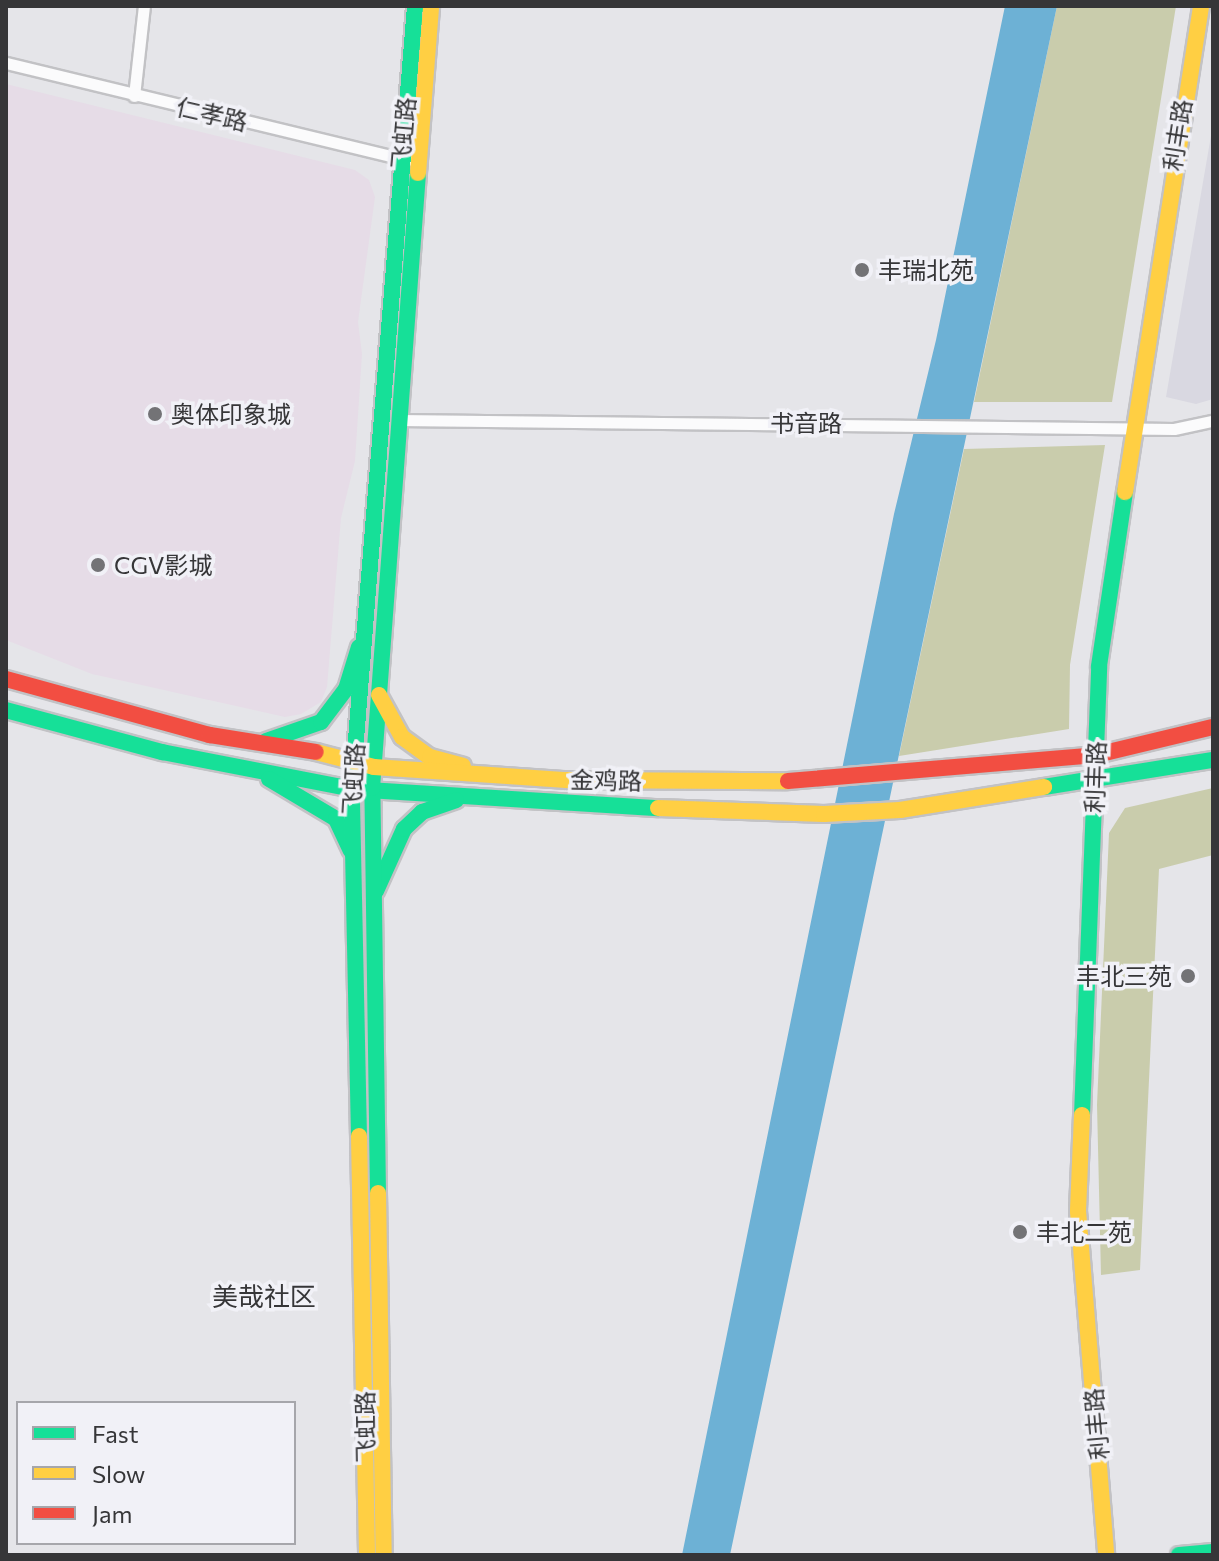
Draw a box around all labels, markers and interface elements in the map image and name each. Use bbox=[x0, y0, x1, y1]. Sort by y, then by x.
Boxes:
street label: 仁孝路 bbox=[174, 92, 250, 136]
street label: 飞虹路 bbox=[386, 96, 420, 170]
street label: 利丰路 bbox=[1157, 97, 1197, 173]
place label: 丰瑞北苑 bbox=[878, 256, 974, 284]
marker: 丰瑞北苑 bbox=[853, 261, 871, 279]
place label: 奥体印象城 bbox=[171, 400, 291, 428]
marker: 奥体印象城 bbox=[146, 405, 164, 423]
street label: 书音路 bbox=[770, 409, 842, 437]
place label: CGV影城 bbox=[114, 551, 212, 579]
marker: CGV影城 bbox=[89, 556, 107, 574]
street label: 利丰路 bbox=[1079, 741, 1111, 813]
street label: 飞虹路 bbox=[337, 742, 369, 816]
street label: 金鸡路 bbox=[570, 765, 642, 795]
place label: 丰北三苑 bbox=[1076, 962, 1172, 990]
marker: 丰北三苑 bbox=[1179, 967, 1197, 985]
place label: 丰北二苑 bbox=[1036, 1218, 1132, 1246]
marker: 丰北二苑 bbox=[1011, 1223, 1029, 1241]
district label: 美哉社区 bbox=[212, 1280, 316, 1312]
street label: 利丰路 bbox=[1079, 1387, 1113, 1461]
street label: 飞虹路 bbox=[350, 1391, 380, 1463]
legend bbox=[16, 1401, 296, 1545]
text: Fast bbox=[92, 1419, 139, 1448]
text: Slow bbox=[92, 1459, 145, 1488]
text: Jam bbox=[92, 1499, 132, 1528]

